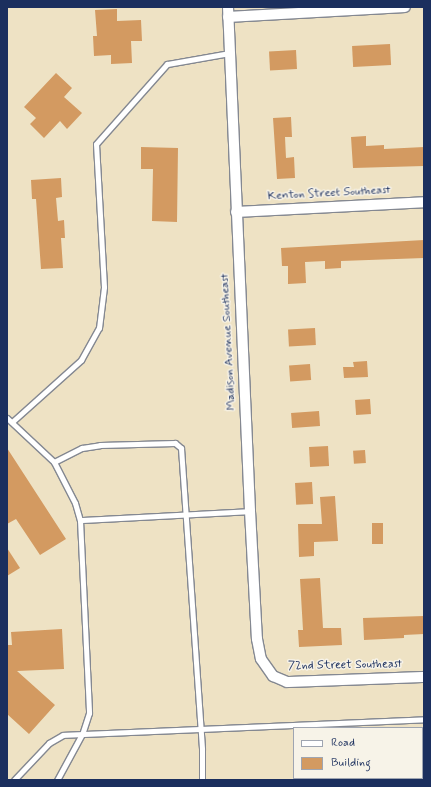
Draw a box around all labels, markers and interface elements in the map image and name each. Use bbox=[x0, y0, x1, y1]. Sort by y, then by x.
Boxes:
street label: Kenton Street Southeast bbox=[267, 184, 391, 204]
street label: Madison Avenue Southeast bbox=[218, 276, 240, 408]
street label: 72nd Street Southeast bbox=[289, 658, 401, 674]
legend bbox=[293, 727, 423, 779]
text: Road bbox=[331, 735, 355, 751]
text: Building bbox=[331, 755, 371, 771]

